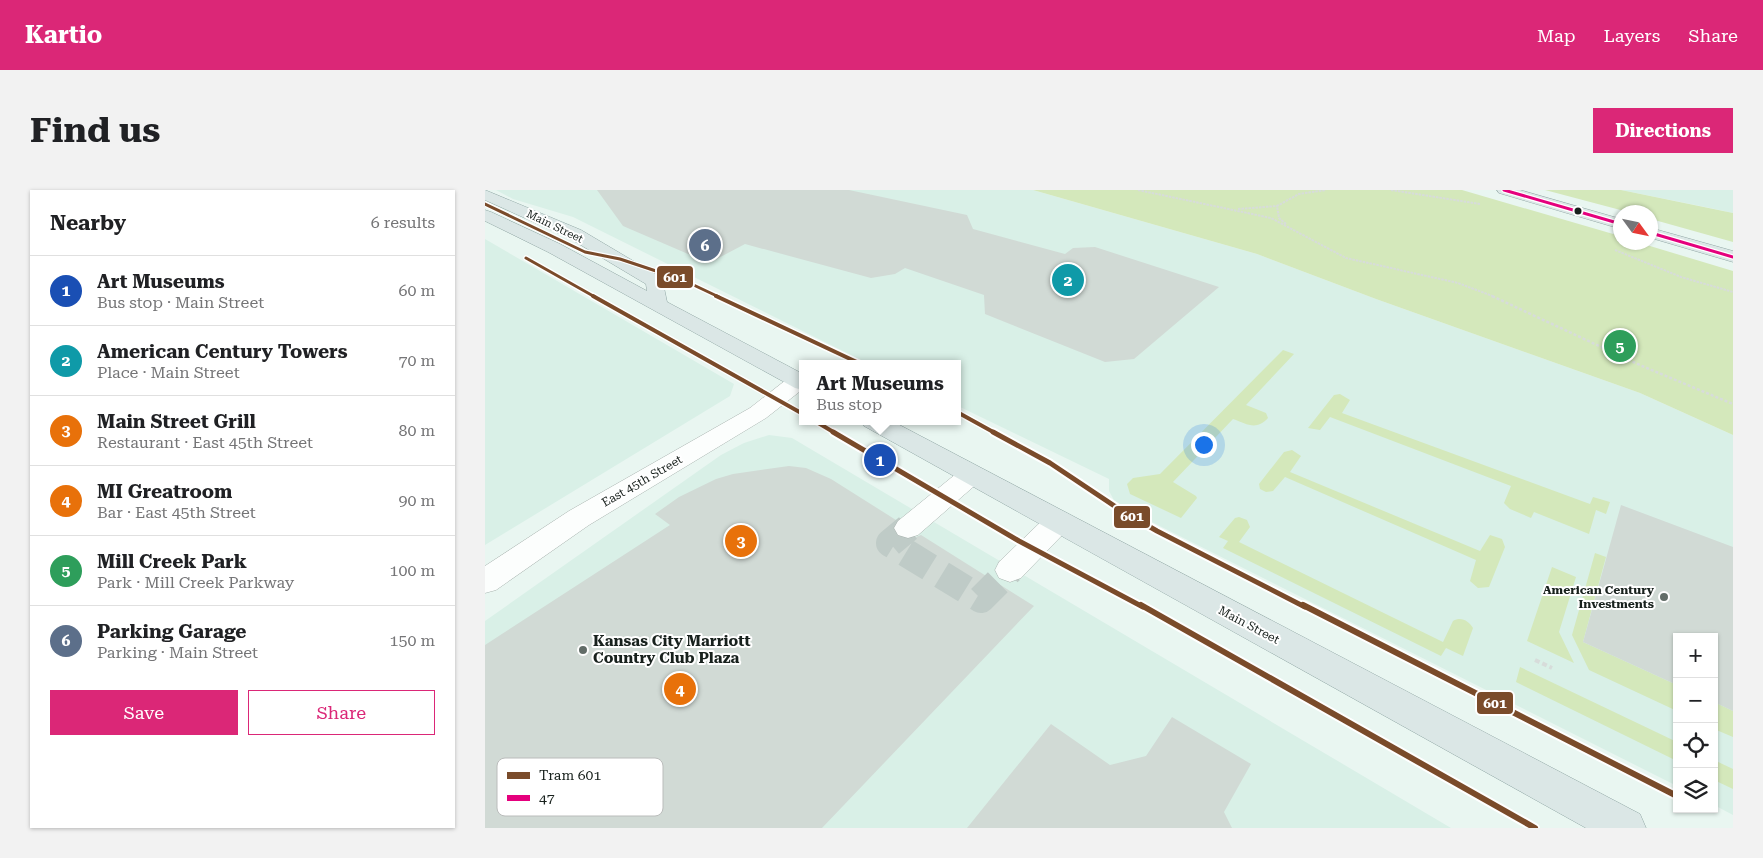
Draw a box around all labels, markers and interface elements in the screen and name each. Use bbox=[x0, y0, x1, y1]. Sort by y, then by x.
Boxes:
text: Kartio bbox=[25, 21, 102, 49]
text: Map bbox=[1537, 25, 1576, 46]
text: Layers bbox=[1604, 25, 1660, 46]
text: Share bbox=[1688, 25, 1738, 46]
button: Directions bbox=[1593, 108, 1733, 153]
text: Find us bbox=[30, 110, 160, 151]
north arrow bbox=[1613, 205, 1658, 250]
unlabelled marker bbox=[1573, 206, 1583, 216]
street label: Main Street bbox=[524, 207, 585, 246]
text: Nearby bbox=[50, 211, 126, 235]
text: 6 results bbox=[371, 213, 435, 232]
pin: 6 bbox=[689, 226, 721, 264]
pin: 2 bbox=[1052, 261, 1084, 299]
line badge: 601 bbox=[656, 265, 694, 289]
text: 601 bbox=[663, 269, 687, 285]
text: Art Museums bbox=[97, 270, 225, 293]
text: 1 bbox=[62, 281, 70, 300]
text: 60 m bbox=[398, 281, 435, 300]
text: Bus stop · Main Street bbox=[97, 293, 264, 312]
pin: 5 bbox=[1604, 327, 1636, 365]
text: American Century Towers bbox=[97, 340, 348, 363]
text: 2 bbox=[62, 351, 70, 370]
text: 70 m bbox=[398, 351, 435, 370]
popup bbox=[799, 360, 961, 425]
text: Place · Main Street bbox=[97, 363, 240, 382]
text: Art Museums bbox=[816, 372, 944, 395]
text: Bus stop bbox=[816, 395, 882, 414]
text: Main Street Grill bbox=[97, 410, 256, 433]
text: 3 bbox=[62, 421, 70, 440]
text: 80 m bbox=[398, 421, 435, 440]
your location bbox=[1191, 432, 1217, 458]
text: Restaurant · East 45th Street bbox=[97, 433, 313, 452]
pin: 1 bbox=[864, 441, 896, 479]
street label: East 45th Street bbox=[599, 452, 685, 510]
text: MI Greatroom bbox=[97, 480, 232, 503]
text: 4 bbox=[62, 491, 70, 510]
text: 90 m bbox=[398, 491, 435, 510]
text: Bar · East 45th Street bbox=[97, 503, 256, 522]
line badge: 601 bbox=[1113, 505, 1151, 529]
text: 601 bbox=[1120, 508, 1144, 524]
pin: 3 bbox=[725, 522, 757, 560]
text: Mill Creek Park bbox=[97, 550, 247, 573]
text: 5 bbox=[62, 561, 70, 580]
text: 100 m bbox=[389, 561, 435, 580]
text: Park · Mill Creek Parkway bbox=[97, 573, 294, 592]
place label: American Century Investments bbox=[1543, 583, 1655, 611]
marker: American Century Investments bbox=[1658, 591, 1670, 603]
street label: Main Street bbox=[1216, 603, 1282, 647]
text: Parking Garage bbox=[97, 620, 246, 643]
text: 6 bbox=[62, 631, 70, 650]
text: 150 m bbox=[389, 631, 435, 650]
place label: Kansas City Marriott Country Club Plaza bbox=[593, 632, 751, 667]
map controls bbox=[1673, 633, 1718, 813]
button: + bbox=[1673, 633, 1718, 678]
text: Parking · Main Street bbox=[97, 643, 258, 662]
marker: Kansas City Marriott Country Club Plaza bbox=[577, 644, 589, 656]
pin: 4 bbox=[664, 670, 696, 708]
button: − bbox=[1673, 678, 1718, 723]
button: Save bbox=[50, 690, 238, 735]
button: Share bbox=[248, 690, 435, 735]
line badge: 601 bbox=[1476, 691, 1514, 715]
text: 601 bbox=[1483, 695, 1507, 711]
button: locate bbox=[1673, 723, 1718, 768]
legend bbox=[497, 758, 663, 816]
text: Tram 601 bbox=[539, 767, 601, 783]
button: layers bbox=[1673, 768, 1718, 813]
text: 47 bbox=[539, 790, 555, 806]

